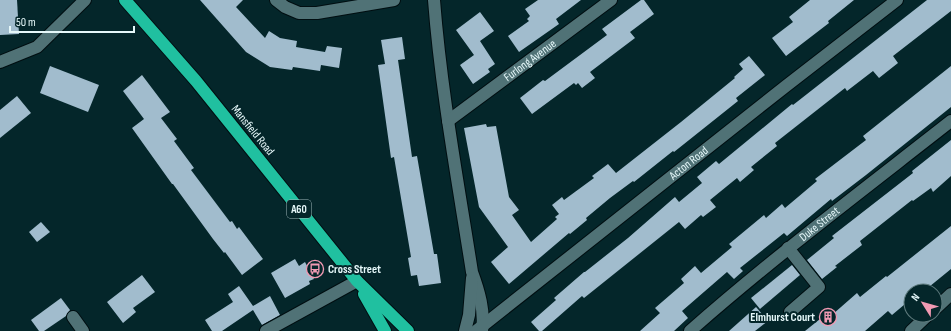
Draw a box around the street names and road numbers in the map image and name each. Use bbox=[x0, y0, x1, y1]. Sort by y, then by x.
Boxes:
street label: Furlong Avenue bbox=[501, 36, 559, 85]
street label: Mansfield Road bbox=[228, 102, 277, 159]
street label: Acton Road bbox=[666, 143, 711, 184]
road number: A60 bbox=[287, 200, 311, 218]
street label: Duke Street bbox=[796, 203, 843, 245]

